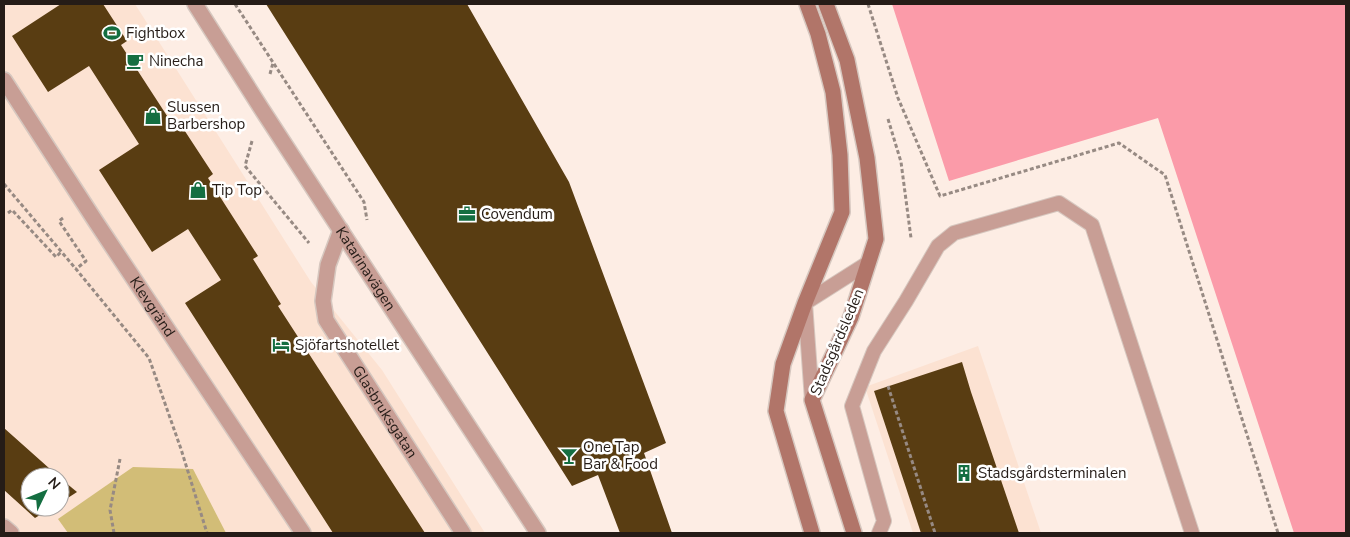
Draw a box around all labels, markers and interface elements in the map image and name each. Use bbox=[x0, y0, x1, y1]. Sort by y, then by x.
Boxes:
sports icon: Fightbox bbox=[102, 23, 122, 43]
place label: Fightbox bbox=[126, 23, 185, 43]
cafe icon: Ninecha bbox=[125, 51, 145, 71]
place label: Ninecha bbox=[149, 51, 204, 71]
place label: Slussen Barbershop bbox=[167, 97, 246, 134]
shop icon: Slussen Barbershop bbox=[143, 106, 163, 126]
shop icon: Tip Top bbox=[188, 180, 208, 200]
place label: Tip Top bbox=[212, 180, 262, 200]
office icon: Covendum bbox=[457, 204, 477, 224]
place label: Covendum bbox=[481, 204, 553, 224]
street label: Katarinavägen bbox=[331, 223, 401, 315]
street label: Klevgränd bbox=[125, 273, 180, 341]
street label: Stadsgårdsleden bbox=[806, 286, 868, 398]
hotel icon: Sjöfartshotellet bbox=[271, 335, 291, 355]
place label: Sjöfartshotellet bbox=[295, 335, 400, 355]
street label: Glasbruksgatan bbox=[348, 362, 422, 462]
place label: One Tap Bar & Food bbox=[583, 437, 658, 474]
bar icon: One Tap Bar & Food bbox=[559, 446, 579, 466]
building icon: Stadsgårdsterminalen bbox=[954, 463, 974, 483]
place label: Stadsgårdsterminalen bbox=[978, 463, 1126, 483]
north arrow bbox=[20, 467, 70, 517]
text: N bbox=[44, 473, 65, 494]

